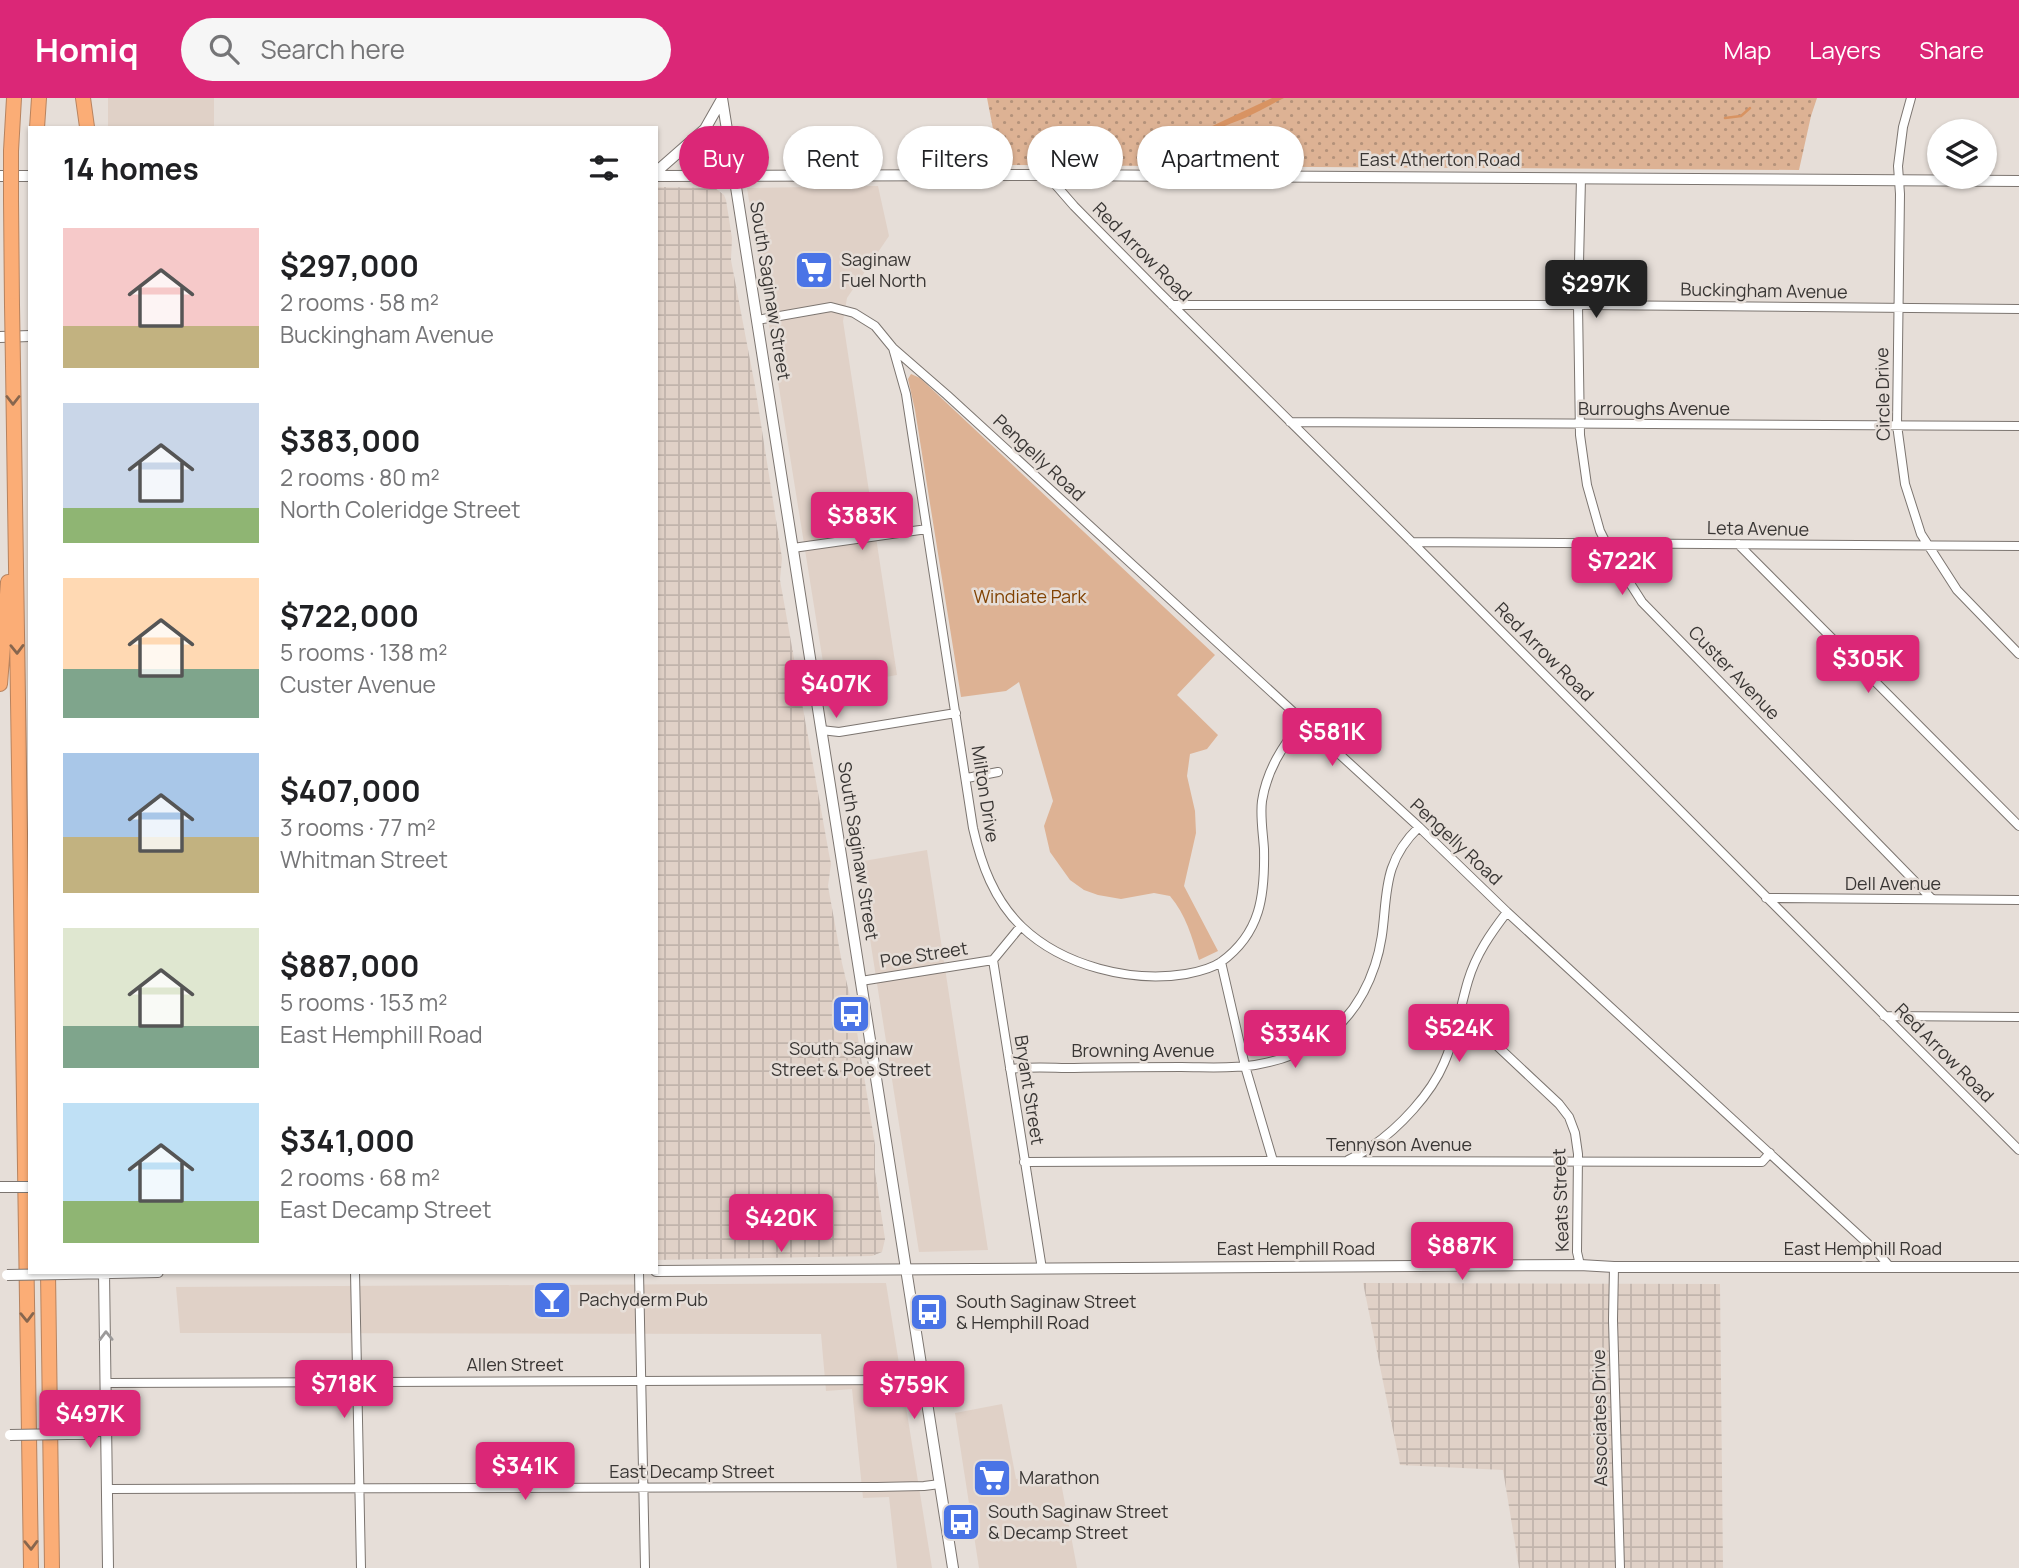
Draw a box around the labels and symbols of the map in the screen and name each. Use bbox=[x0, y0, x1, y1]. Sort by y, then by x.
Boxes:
street label: East Atherton Road bbox=[1360, 147, 1520, 171]
street label: Red Arrow Road bbox=[1088, 197, 1197, 306]
street label: South Saginaw Street bbox=[745, 200, 797, 382]
place label: Saginaw Fuel North bbox=[841, 247, 926, 292]
supermarket icon: Saginaw Fuel North bbox=[793, 249, 835, 291]
pin: $297K bbox=[1547, 260, 1645, 320]
street label: Buckingham Avenue bbox=[1680, 277, 1848, 303]
street label: Circle Drive bbox=[1869, 347, 1895, 441]
one-way arrow bbox=[5, 395, 21, 405]
street label: Burroughs Avenue bbox=[1578, 396, 1730, 420]
street label: Pengelly Road bbox=[989, 409, 1091, 506]
pin: $383K bbox=[813, 492, 911, 552]
street label: Leta Avenue bbox=[1707, 515, 1809, 541]
pin: $722K bbox=[1573, 538, 1671, 597]
park label: Windiate Park bbox=[973, 584, 1088, 608]
street label: Red Arrow Road bbox=[1490, 597, 1599, 706]
street label: Custer Avenue bbox=[1684, 620, 1786, 725]
pin: $305K bbox=[1819, 636, 1917, 695]
one-way arrow bbox=[9, 644, 25, 655]
pin: $407K bbox=[787, 660, 885, 720]
pin: $581K bbox=[1283, 708, 1381, 768]
street label: Milton Drive bbox=[967, 744, 1005, 844]
street label: South Saginaw Street bbox=[833, 760, 885, 942]
street label: Pengelly Road bbox=[1406, 793, 1508, 890]
street label: Dell Avenue bbox=[1845, 871, 1941, 895]
street label: Poe Street bbox=[878, 935, 969, 973]
bus stop icon: South Saginaw Street & Poe Street bbox=[830, 993, 872, 1035]
street label: Red Arrow Road bbox=[1890, 998, 1999, 1107]
pin: $524K bbox=[1410, 1004, 1508, 1064]
pin: $334K bbox=[1246, 1010, 1344, 1070]
street label: Bryant Street bbox=[1009, 1033, 1051, 1146]
place label: South Saginaw Street & Poe Street bbox=[771, 1036, 931, 1081]
street label: Browning Avenue bbox=[1072, 1038, 1214, 1062]
street label: Tennyson Avenue bbox=[1326, 1132, 1472, 1156]
street label: Keats Street bbox=[1546, 1148, 1574, 1252]
pin: $420K bbox=[732, 1194, 830, 1254]
pin: $887K bbox=[1413, 1222, 1511, 1282]
street label: East Hemphill Road bbox=[1217, 1236, 1375, 1260]
street label: East Hemphill Road bbox=[1784, 1236, 1942, 1260]
bar icon: Pachyderm Pub bbox=[531, 1279, 573, 1321]
place label: Pachyderm Pub bbox=[579, 1287, 708, 1311]
place label: South Saginaw Street & Hemphill Road bbox=[956, 1289, 1137, 1334]
bus stop icon: South Saginaw Street & Hemphill Road bbox=[908, 1291, 950, 1333]
one-way arrow bbox=[19, 1312, 35, 1323]
one-way arrow bbox=[98, 1330, 113, 1341]
street label: Associates Drive bbox=[1586, 1349, 1612, 1487]
street label: Allen Street bbox=[466, 1352, 564, 1376]
pin: $718K bbox=[295, 1360, 393, 1420]
pin: $759K bbox=[865, 1362, 963, 1421]
pin: $497K bbox=[41, 1390, 139, 1450]
pin: $341K bbox=[476, 1442, 574, 1502]
supermarket icon: Marathon bbox=[971, 1457, 1013, 1499]
street label: East Decamp Street bbox=[609, 1459, 775, 1483]
place label: Marathon bbox=[1019, 1465, 1100, 1489]
place label: South Saginaw Street & Decamp Street bbox=[988, 1499, 1169, 1544]
bus stop icon: South Saginaw Street & Decamp Street bbox=[940, 1501, 982, 1543]
one-way arrow bbox=[23, 1539, 38, 1550]

